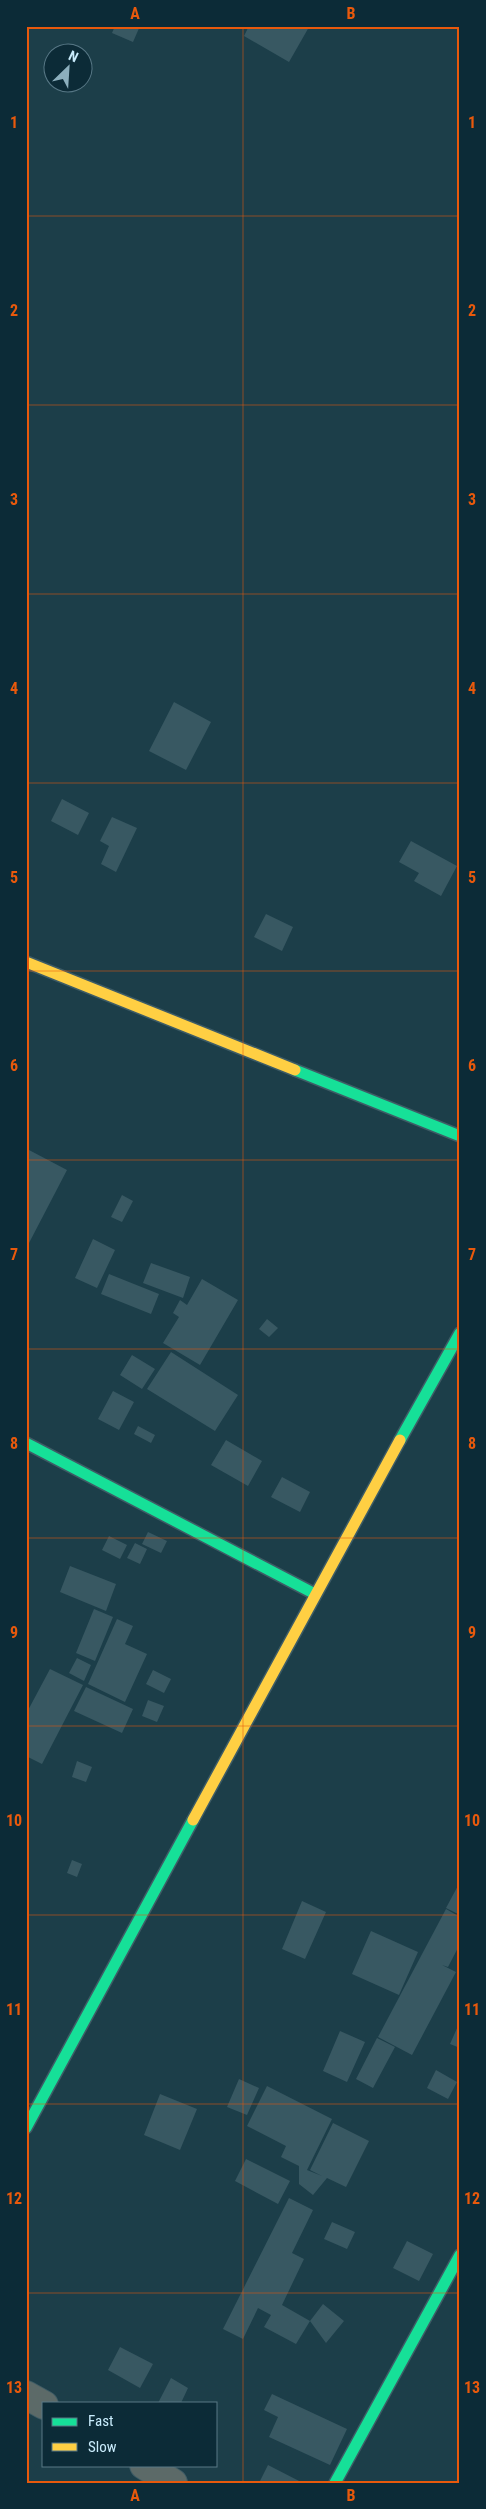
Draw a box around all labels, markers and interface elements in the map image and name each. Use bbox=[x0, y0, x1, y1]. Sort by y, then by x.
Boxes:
text: A bbox=[130, 4, 140, 23]
text: B bbox=[347, 4, 356, 23]
north arrow bbox=[42, 42, 92, 92]
text: N bbox=[66, 47, 81, 65]
text: 1 bbox=[10, 113, 18, 132]
text: 1 bbox=[468, 113, 476, 132]
text: 2 bbox=[10, 301, 18, 320]
text: 2 bbox=[468, 301, 476, 320]
text: 3 bbox=[10, 490, 18, 509]
text: 3 bbox=[468, 490, 476, 509]
text: 4 bbox=[10, 679, 18, 698]
text: 4 bbox=[468, 679, 476, 698]
text: 5 bbox=[10, 868, 18, 887]
text: 5 bbox=[468, 868, 476, 887]
text: 6 bbox=[10, 1056, 18, 1075]
text: 6 bbox=[468, 1056, 476, 1075]
text: 7 bbox=[10, 1245, 18, 1264]
text: 7 bbox=[468, 1245, 476, 1264]
text: 8 bbox=[10, 1434, 18, 1453]
text: 8 bbox=[468, 1434, 476, 1453]
text: 9 bbox=[10, 1623, 18, 1642]
text: 9 bbox=[468, 1623, 476, 1642]
text: 10 bbox=[6, 1811, 22, 1830]
text: 10 bbox=[464, 1811, 480, 1830]
text: 11 bbox=[6, 2000, 22, 2019]
text: 11 bbox=[464, 2000, 480, 2019]
text: 12 bbox=[6, 2189, 22, 2208]
text: 12 bbox=[464, 2189, 480, 2208]
text: 13 bbox=[6, 2378, 22, 2397]
text: 13 bbox=[464, 2378, 480, 2397]
legend bbox=[42, 2402, 218, 2466]
text: Fast bbox=[88, 2412, 113, 2430]
text: Slow bbox=[88, 2438, 117, 2456]
text: A bbox=[130, 2486, 140, 2505]
text: B bbox=[347, 2486, 356, 2505]

